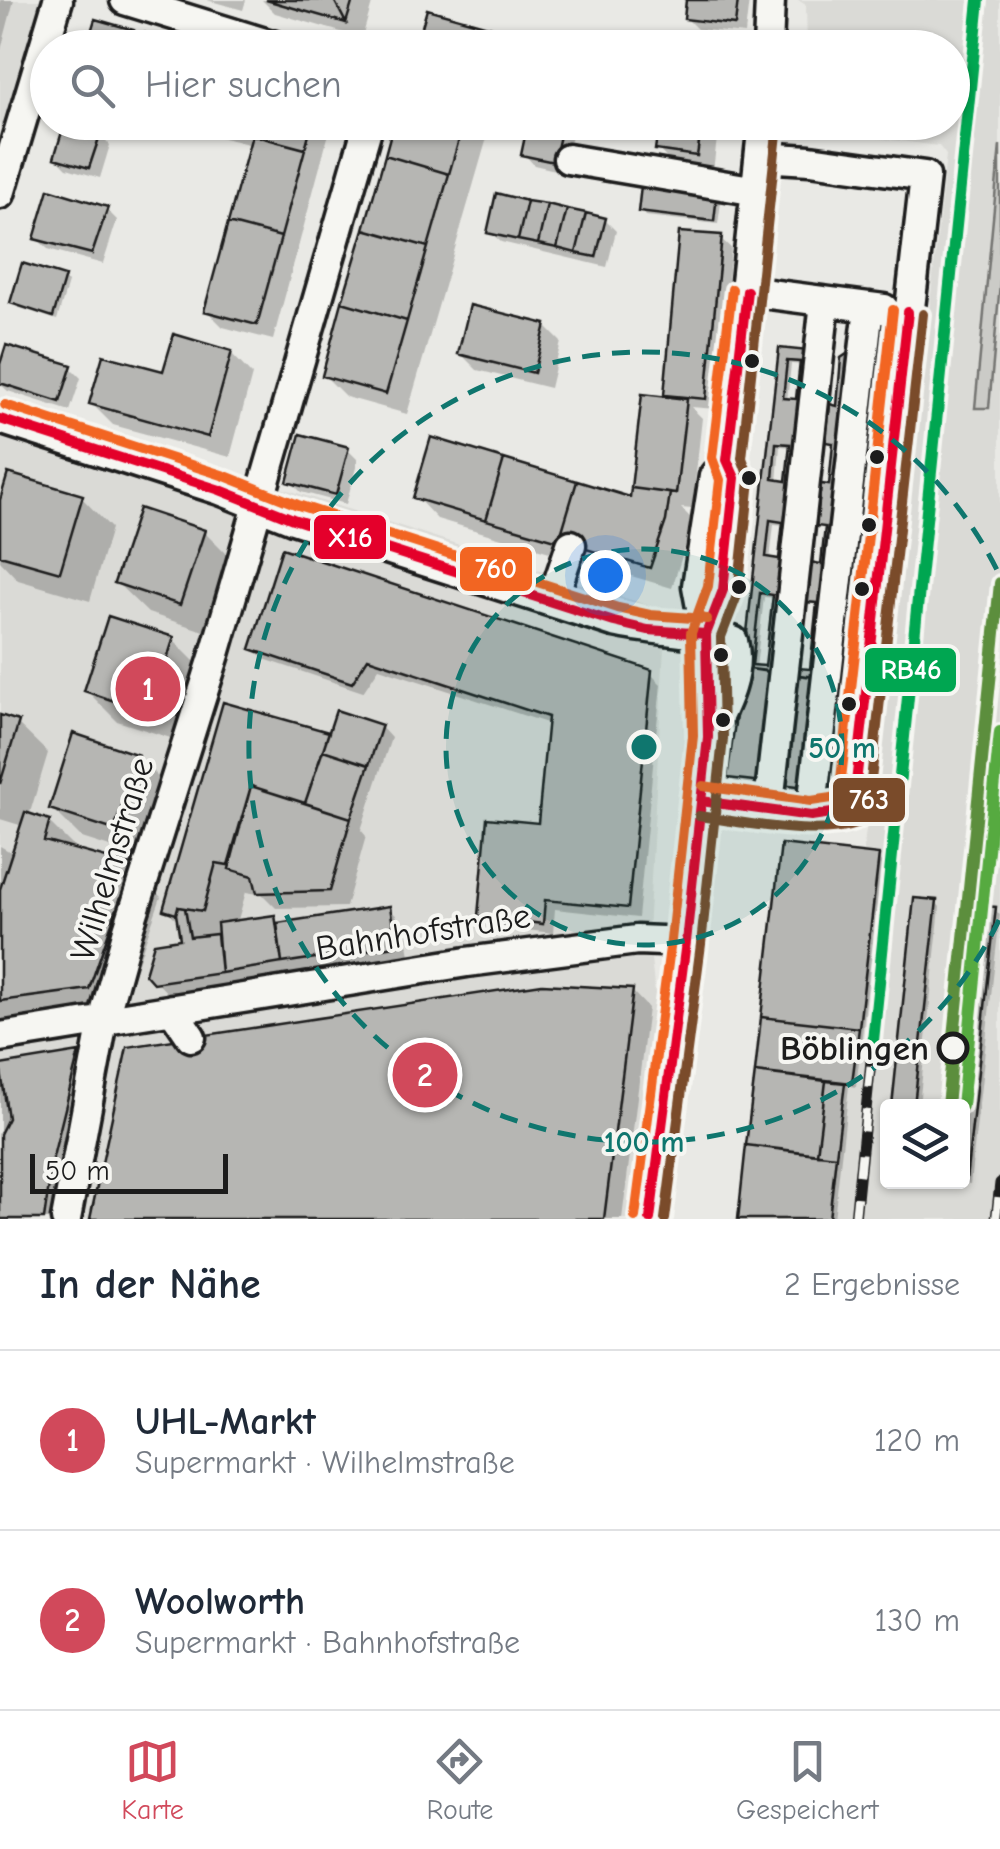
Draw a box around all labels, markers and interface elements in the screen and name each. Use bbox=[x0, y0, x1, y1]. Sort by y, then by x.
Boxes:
search box bbox=[30, 30, 970, 140]
icon: search bbox=[65, 58, 120, 113]
text: Hier suchen bbox=[145, 63, 342, 107]
unlabelled marker bbox=[742, 351, 762, 371]
unlabelled marker bbox=[867, 447, 887, 467]
unlabelled marker bbox=[739, 468, 759, 488]
line badge: X16 bbox=[312, 513, 388, 561]
unlabelled marker bbox=[859, 515, 879, 535]
text: X16 bbox=[327, 522, 373, 554]
line badge: 760 bbox=[458, 545, 534, 593]
your location bbox=[580, 550, 631, 601]
text: 760 bbox=[475, 553, 517, 585]
unlabelled marker bbox=[729, 577, 749, 597]
unlabelled marker bbox=[852, 579, 872, 599]
unlabelled marker bbox=[711, 645, 731, 665]
line badge: RB46 bbox=[863, 646, 958, 694]
pin: 1 bbox=[116, 652, 180, 726]
text: RB46 bbox=[880, 654, 942, 686]
unlabelled marker bbox=[839, 694, 859, 714]
unlabelled marker bbox=[713, 710, 733, 730]
centre of rings bbox=[626, 729, 662, 765]
text: 50 m bbox=[808, 731, 876, 766]
street label: Wilhelmstraße bbox=[62, 752, 162, 966]
line badge: 763 bbox=[831, 776, 907, 824]
text: 763 bbox=[849, 784, 889, 816]
street label: Bahnhofstraße bbox=[313, 895, 533, 969]
place label: Böblingen bbox=[780, 1028, 929, 1069]
marker: Böblingen bbox=[938, 1033, 968, 1063]
pin: 2 bbox=[392, 1038, 458, 1112]
map controls bbox=[880, 1099, 970, 1189]
button: layers bbox=[880, 1099, 970, 1189]
text: 100 m bbox=[604, 1125, 684, 1160]
scale bar bbox=[30, 1149, 228, 1194]
text: 50 m bbox=[45, 1155, 110, 1187]
text: In der Nähe bbox=[40, 1260, 261, 1309]
text: 2 Ergebnisse bbox=[784, 1266, 960, 1303]
text: UHL-Markt bbox=[135, 1400, 316, 1444]
text: 1 bbox=[66, 1422, 79, 1459]
text: 120 m bbox=[874, 1422, 960, 1459]
text: Supermarkt · Wilhelmstraße bbox=[135, 1444, 515, 1481]
text: Woolworth bbox=[135, 1580, 305, 1624]
text: 2 bbox=[65, 1602, 80, 1639]
text: 130 m bbox=[874, 1602, 960, 1639]
text: Supermarkt · Bahnhofstraße bbox=[135, 1624, 520, 1661]
tab: Karte bbox=[121, 1734, 184, 1826]
tab: Route bbox=[427, 1734, 493, 1826]
tab: Gespeichert bbox=[736, 1734, 879, 1826]

